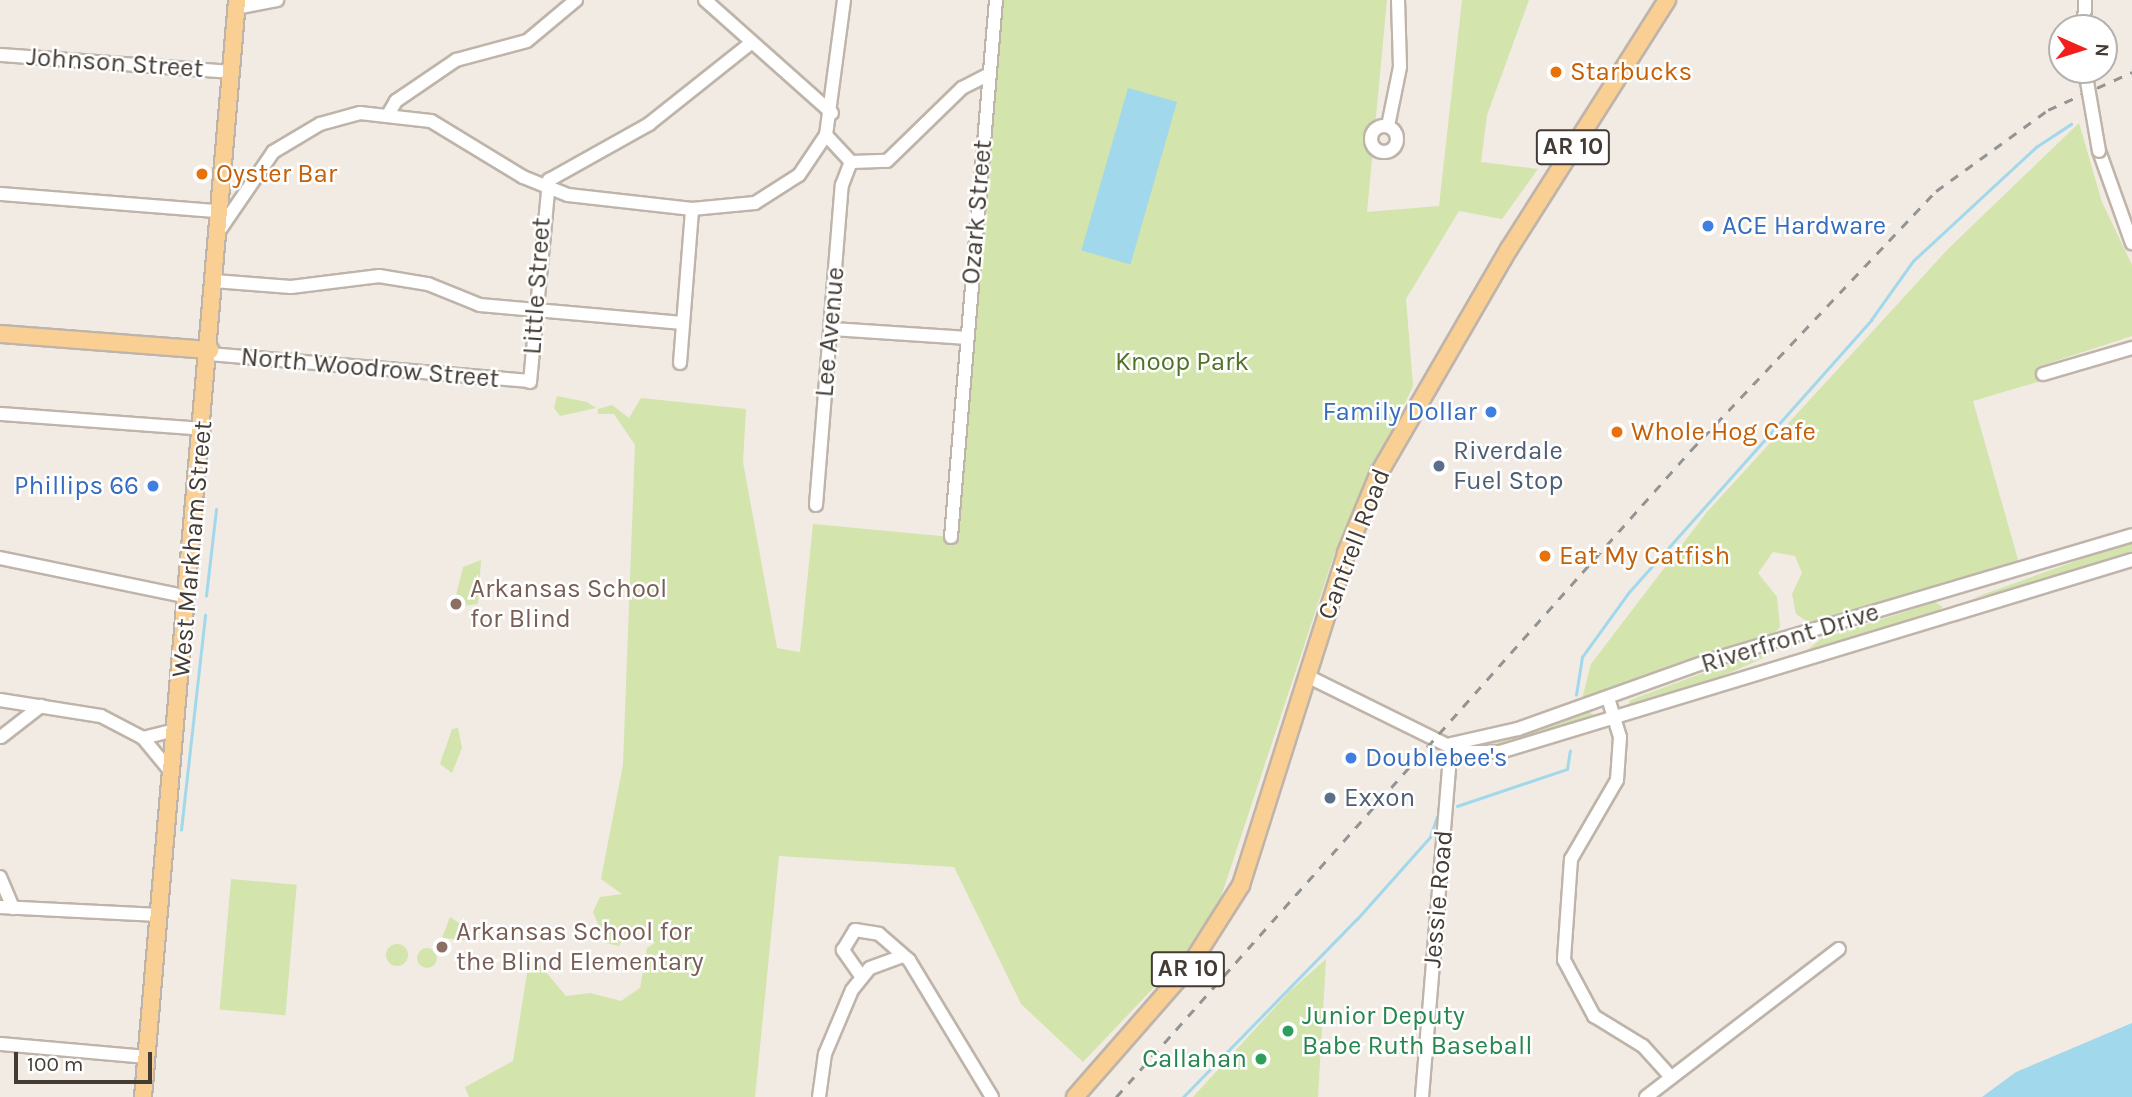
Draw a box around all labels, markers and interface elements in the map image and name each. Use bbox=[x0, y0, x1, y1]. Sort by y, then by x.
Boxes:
north arrow bbox=[2048, 14, 2118, 84]
street label: Johnson Street bbox=[26, 41, 204, 85]
text: N bbox=[2091, 43, 2113, 57]
place label: Starbucks bbox=[1570, 56, 1692, 88]
marker: Starbucks bbox=[1548, 64, 1564, 80]
road number: AR 10 bbox=[1534, 127, 1612, 168]
street label: Ozark Street bbox=[955, 138, 999, 286]
place label: Oyster Bar bbox=[216, 158, 337, 190]
marker: Oyster Bar bbox=[194, 166, 210, 182]
place label: ACE Hardware bbox=[1722, 210, 1886, 242]
street label: Little Street bbox=[517, 216, 557, 356]
marker: ACE Hardware bbox=[1700, 218, 1716, 234]
street label: Lee Avenue bbox=[809, 266, 851, 398]
street label: North Woodrow Street bbox=[240, 341, 500, 395]
park label: Knoop Park bbox=[1115, 346, 1249, 378]
place label: Family Dollar bbox=[1322, 396, 1477, 428]
marker: Family Dollar bbox=[1483, 404, 1499, 420]
place label: Whole Hog Cafe bbox=[1631, 416, 1816, 448]
street label: West Markham Street bbox=[165, 419, 219, 679]
marker: Whole Hog Cafe bbox=[1609, 424, 1625, 440]
place label: Riverdale Fuel Stop bbox=[1453, 435, 1563, 496]
marker: Riverdale Fuel Stop bbox=[1431, 458, 1447, 474]
street label: Cantrell Road bbox=[1311, 464, 1397, 624]
place label: Phillips 66 bbox=[14, 470, 139, 502]
marker: Phillips 66 bbox=[145, 478, 161, 494]
place label: Eat My Catfish bbox=[1559, 540, 1730, 572]
marker: Eat My Catfish bbox=[1537, 548, 1553, 564]
place label: Arkansas School for Blind bbox=[470, 573, 667, 634]
marker: Arkansas School for Blind bbox=[448, 596, 464, 612]
street label: Riverfront Drive bbox=[1697, 596, 1883, 680]
place label: Doublebee's bbox=[1365, 742, 1507, 774]
marker: Doublebee's bbox=[1343, 750, 1359, 766]
place label: Exxon bbox=[1344, 782, 1415, 814]
marker: Exxon bbox=[1322, 790, 1338, 806]
street label: Jessie Road bbox=[1416, 829, 1460, 969]
place label: Arkansas School for the Blind Elementary bbox=[456, 916, 704, 978]
marker: Arkansas School for the Blind Elementary bbox=[434, 939, 450, 955]
road number: AR 10 bbox=[1150, 948, 1226, 989]
place label: Junior Deputy Babe Ruth Baseball bbox=[1302, 1000, 1532, 1062]
marker: Junior Deputy Babe Ruth Baseball bbox=[1280, 1023, 1296, 1039]
scale bar bbox=[18, 1038, 156, 1082]
place label: Callahan bbox=[1142, 1043, 1247, 1075]
marker: Callahan bbox=[1253, 1051, 1269, 1067]
text: 100 m bbox=[27, 1052, 84, 1076]

